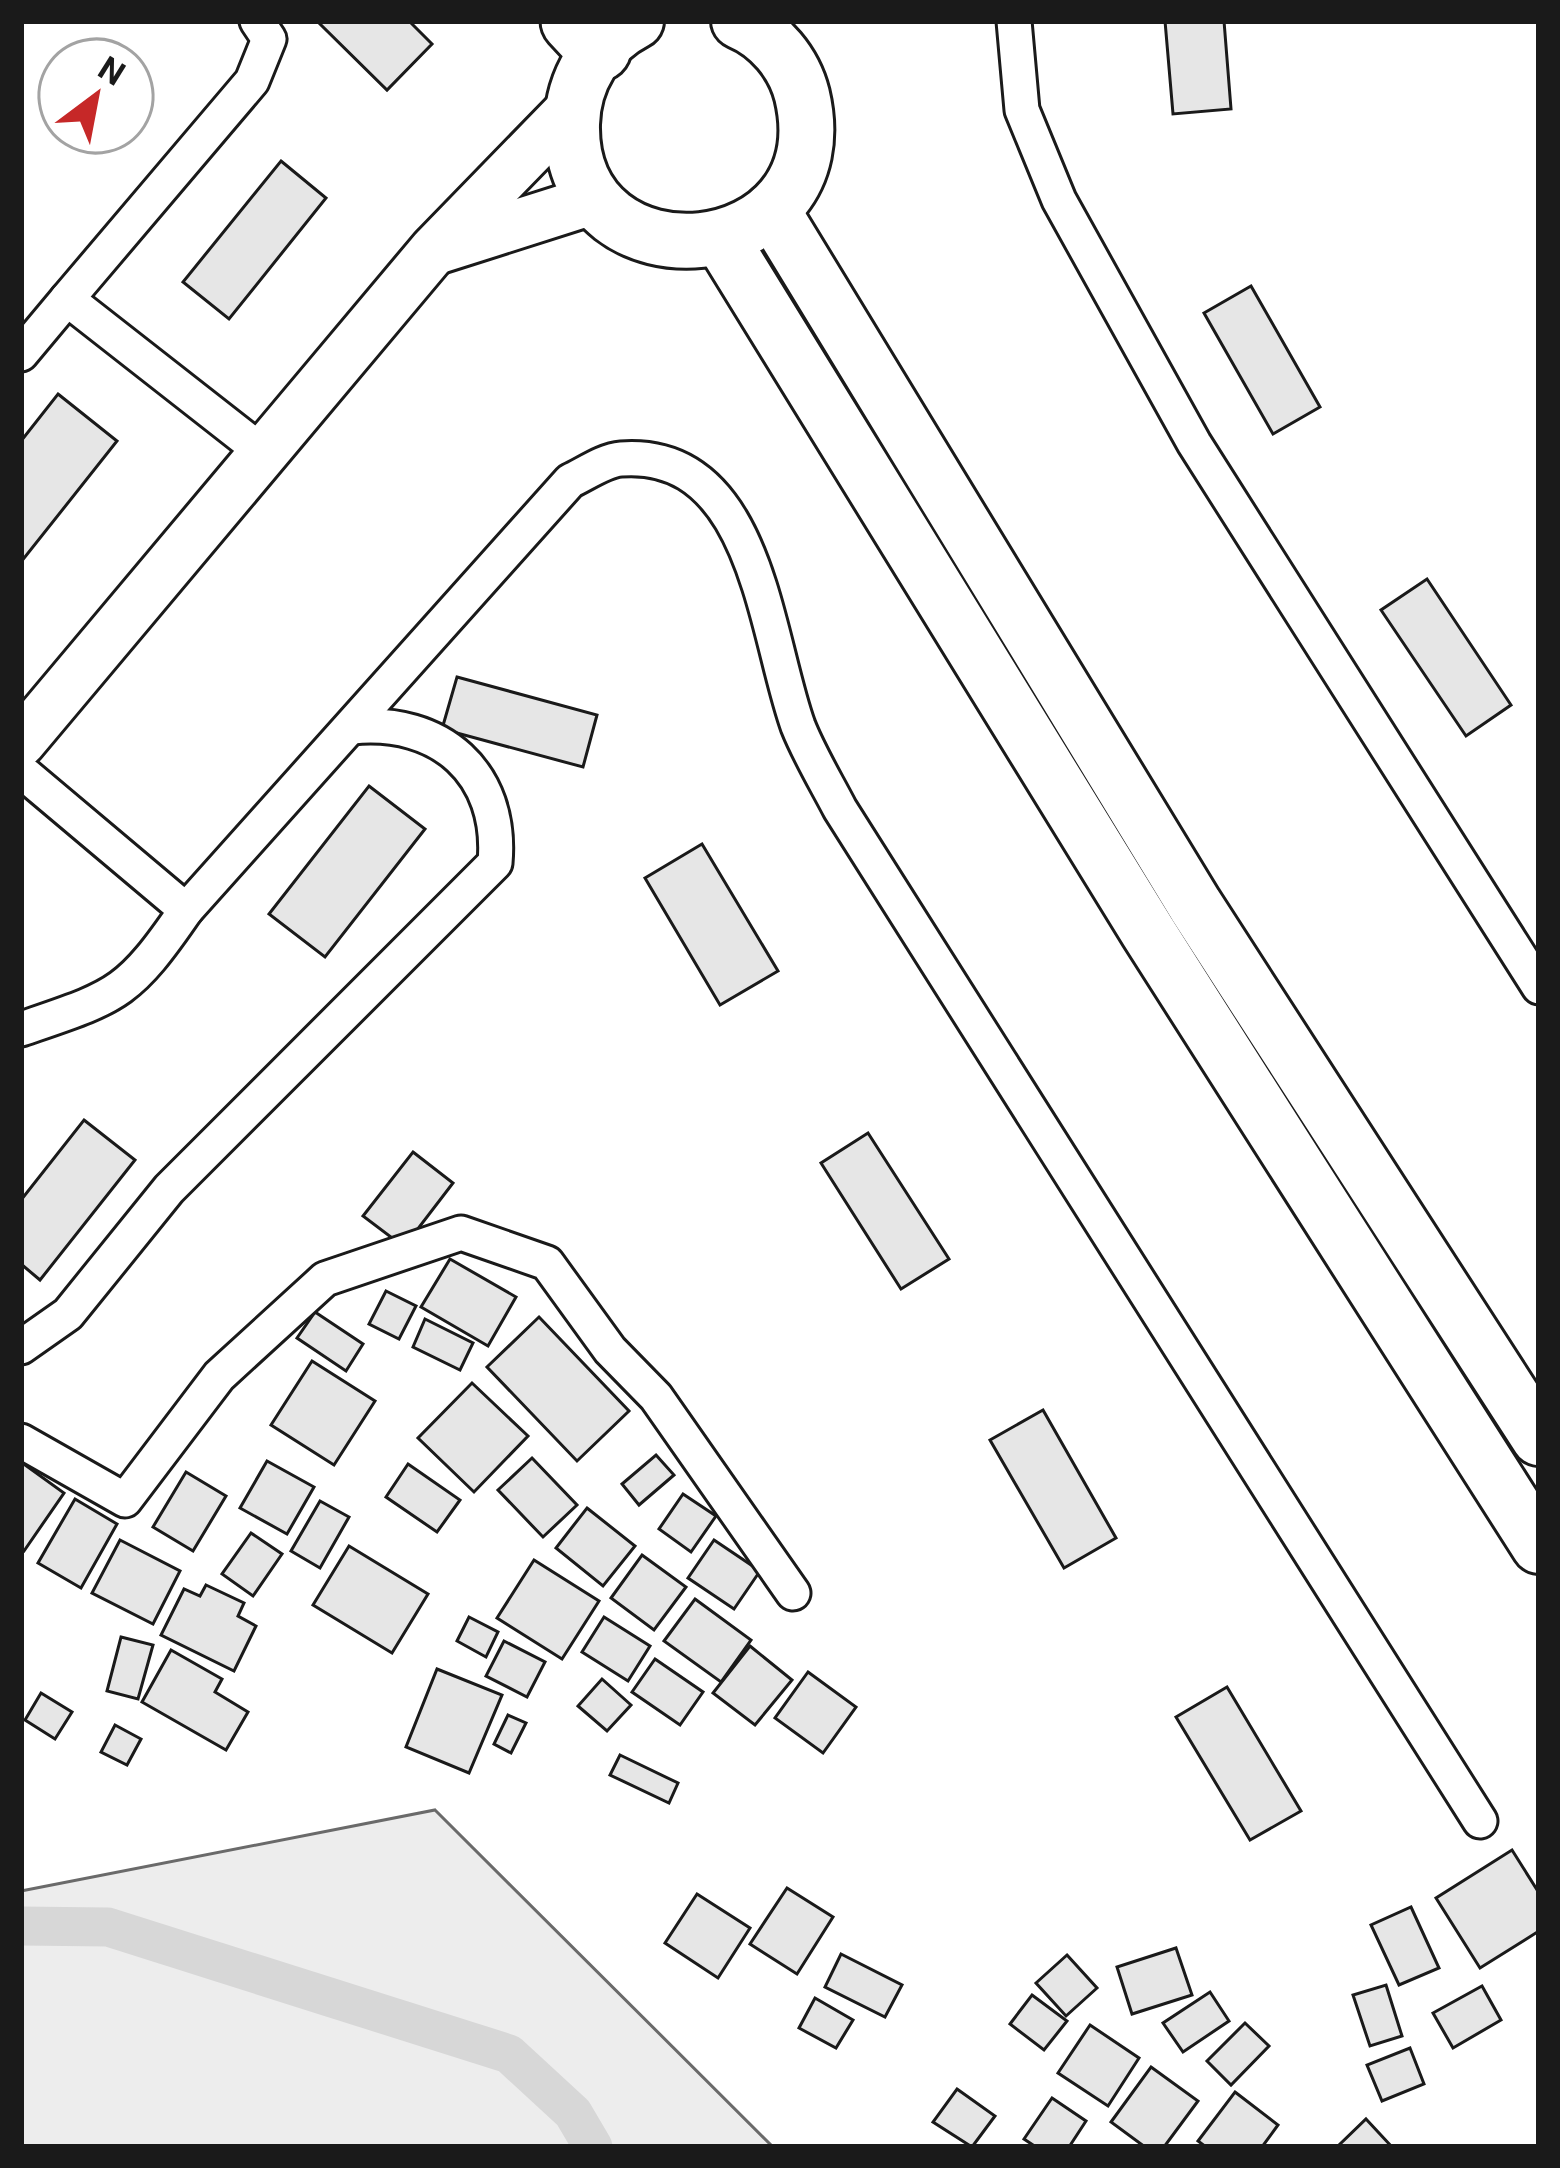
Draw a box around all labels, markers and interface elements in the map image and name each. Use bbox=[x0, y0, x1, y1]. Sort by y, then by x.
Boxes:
north arrow bbox=[36, 36, 156, 156]
text: N bbox=[91, 48, 132, 94]

